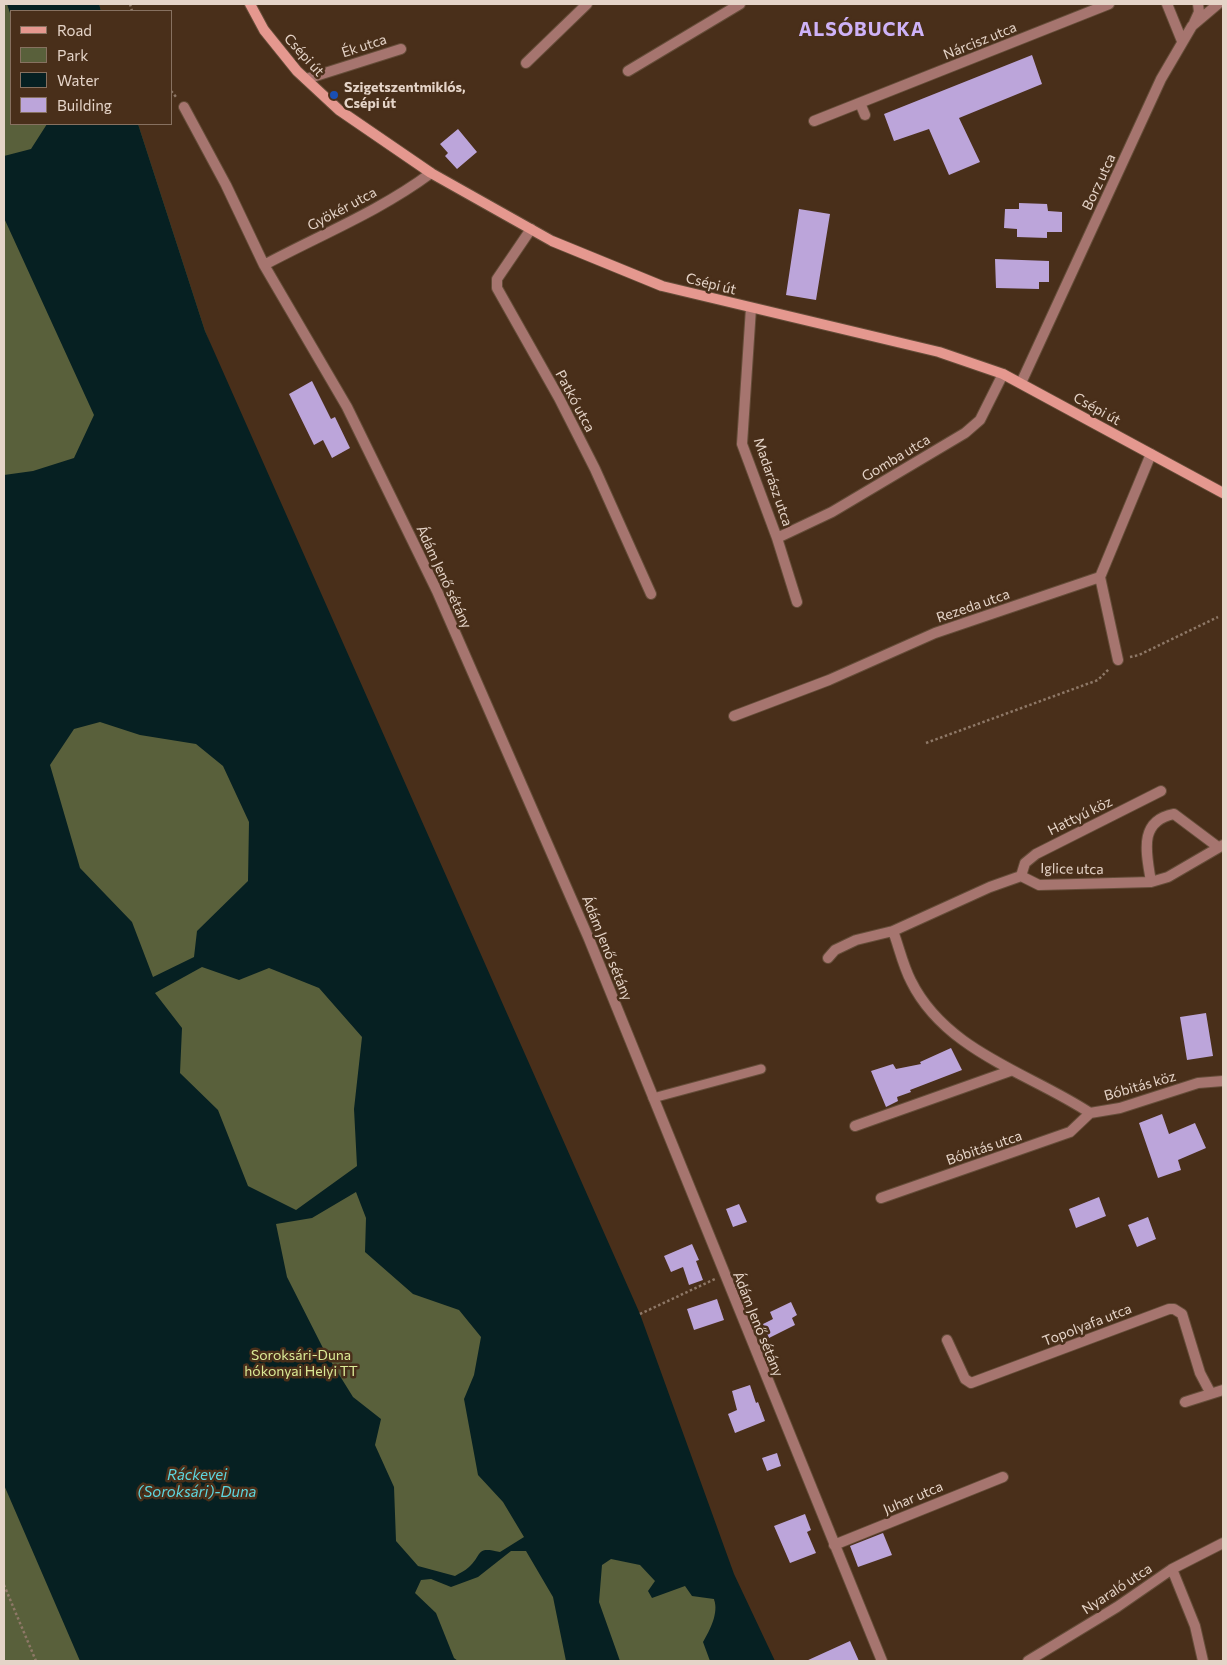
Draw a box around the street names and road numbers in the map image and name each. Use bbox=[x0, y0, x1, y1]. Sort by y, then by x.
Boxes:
street label: Nárcisz utca bbox=[941, 19, 1019, 63]
street label: Csépi út bbox=[281, 30, 327, 80]
street label: Ék utca bbox=[339, 31, 389, 61]
street label: Borz utca bbox=[1079, 151, 1119, 213]
street label: Gyökér utca bbox=[305, 184, 379, 234]
street label: Csépi út bbox=[684, 270, 738, 298]
street label: Patkó utca bbox=[552, 367, 598, 435]
street label: Csépi út bbox=[1070, 389, 1124, 429]
street label: Gomba utca bbox=[859, 431, 933, 485]
street label: Madarász utca bbox=[750, 436, 796, 528]
street label: Ádám Jenő sétány bbox=[413, 523, 475, 631]
street label: Rezeda utca bbox=[934, 586, 1012, 626]
street label: Hattyú köz bbox=[1045, 793, 1115, 839]
street label: Iglice utca bbox=[1040, 860, 1104, 878]
street label: Ádám Jenő sétány bbox=[578, 893, 636, 1003]
street label: Bóbitás köz bbox=[1102, 1068, 1178, 1104]
street label: Bóbitás utca bbox=[944, 1127, 1024, 1169]
street label: Ádám Jenő sétány bbox=[729, 1269, 787, 1379]
street label: Topolyafa utca bbox=[1040, 1300, 1134, 1350]
street label: Juhar utca bbox=[881, 1478, 945, 1518]
street label: Nyaraló utca bbox=[1079, 1560, 1155, 1618]

